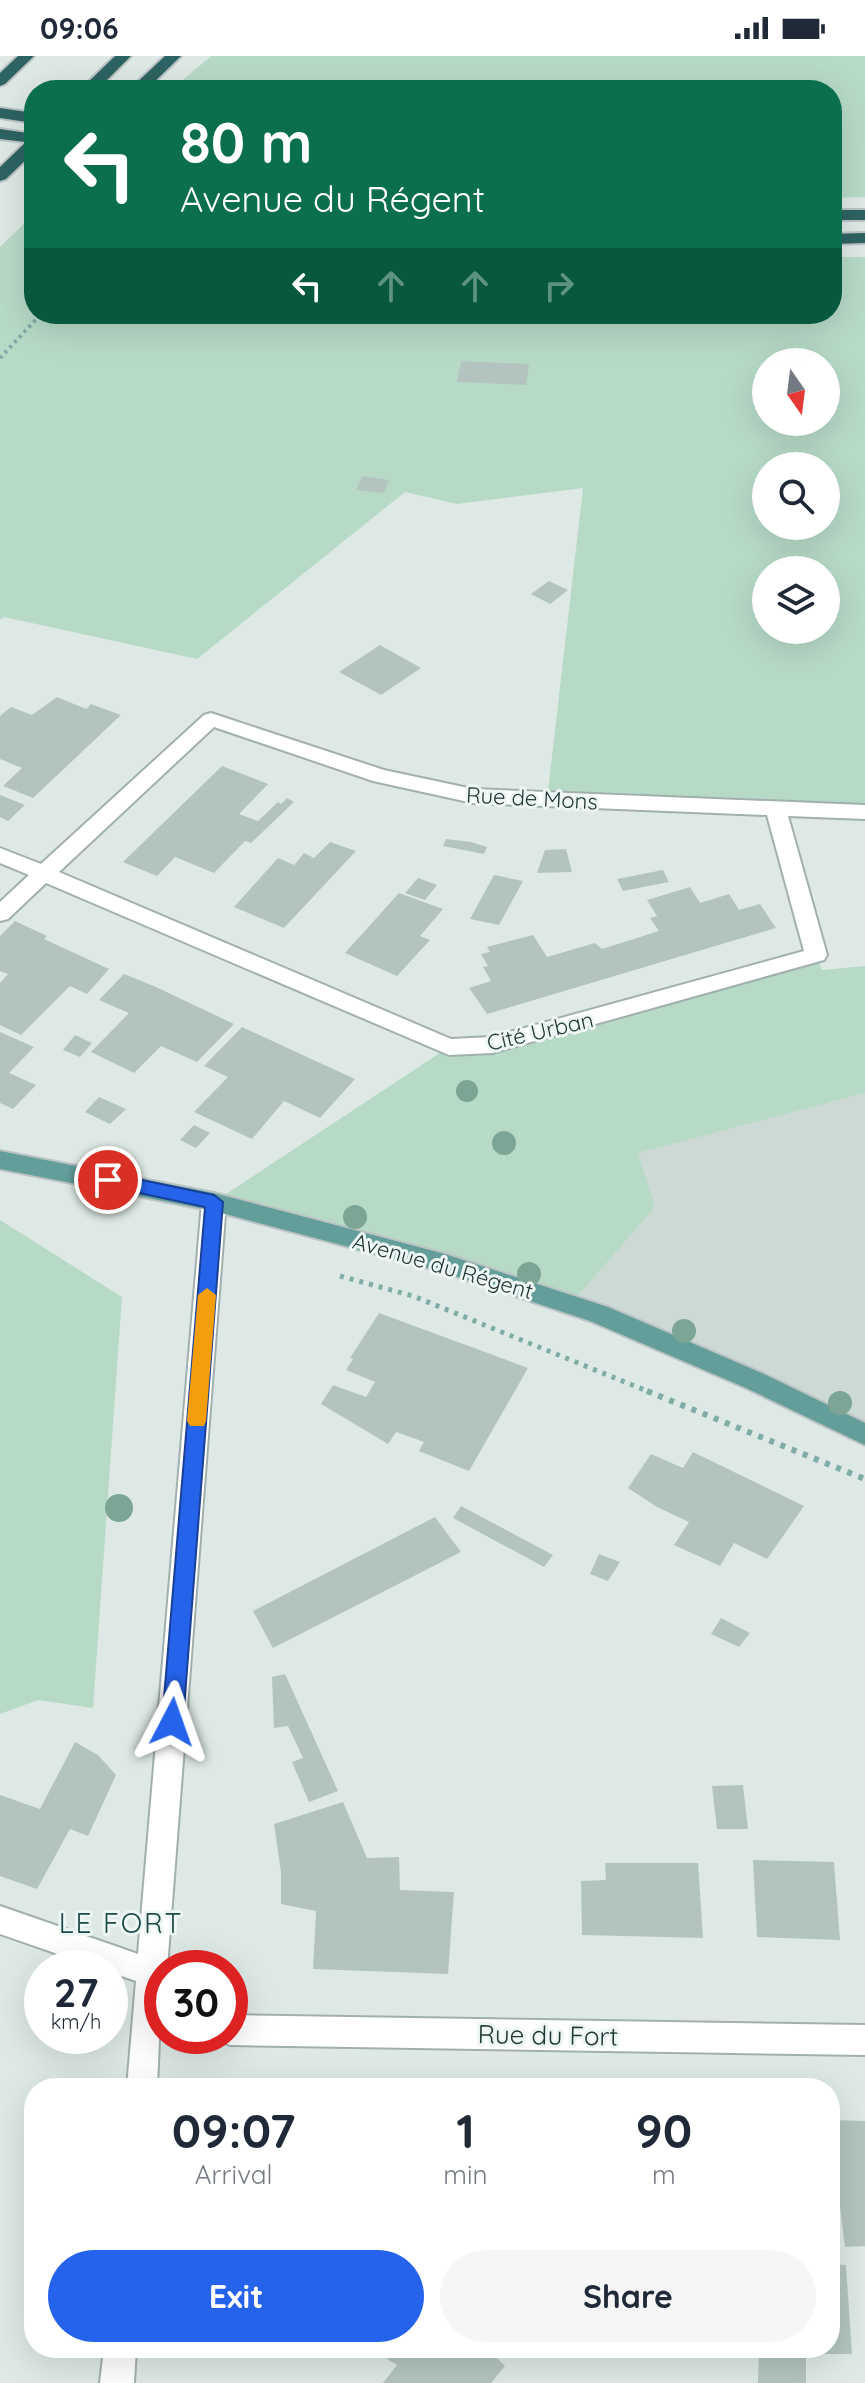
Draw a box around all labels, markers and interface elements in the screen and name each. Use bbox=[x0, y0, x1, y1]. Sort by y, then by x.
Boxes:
text: 09:06 bbox=[40, 9, 119, 47]
text: 80 m bbox=[180, 107, 312, 177]
icon: left bbox=[48, 112, 152, 216]
text: Avenue du Régent bbox=[180, 176, 485, 221]
icon: left bbox=[285, 264, 329, 308]
icon: ahead bbox=[369, 264, 413, 308]
icon: ahead bbox=[453, 264, 497, 308]
icon: right bbox=[537, 264, 581, 308]
north arrow bbox=[752, 348, 840, 436]
map controls bbox=[752, 348, 840, 644]
button: search bbox=[752, 452, 840, 540]
button: layers bbox=[752, 556, 840, 644]
street label: Rue de Mons bbox=[465, 781, 599, 815]
street label: Cité Urban bbox=[484, 1005, 596, 1057]
pin bbox=[74, 1146, 142, 1214]
icon: arrive bbox=[86, 1158, 130, 1202]
street label: Avenue du Régent bbox=[350, 1227, 536, 1305]
position arrow bbox=[130, 1680, 214, 1764]
district label: LE FORT bbox=[59, 1905, 183, 1940]
speed limit sign: 30 bbox=[144, 1950, 248, 2054]
text: 27 bbox=[54, 1967, 98, 2017]
text: km/h bbox=[51, 2009, 101, 2034]
street label: Rue du Fort bbox=[477, 2017, 619, 2053]
text: 09:07 bbox=[172, 2100, 296, 2160]
text: 1 bbox=[456, 2100, 475, 2160]
text: 90 bbox=[635, 2100, 692, 2160]
text: Arrival bbox=[195, 2158, 273, 2191]
text: min bbox=[443, 2158, 488, 2191]
text: m bbox=[652, 2158, 676, 2191]
button: Exit bbox=[48, 2250, 424, 2342]
button: Share bbox=[440, 2250, 816, 2342]

